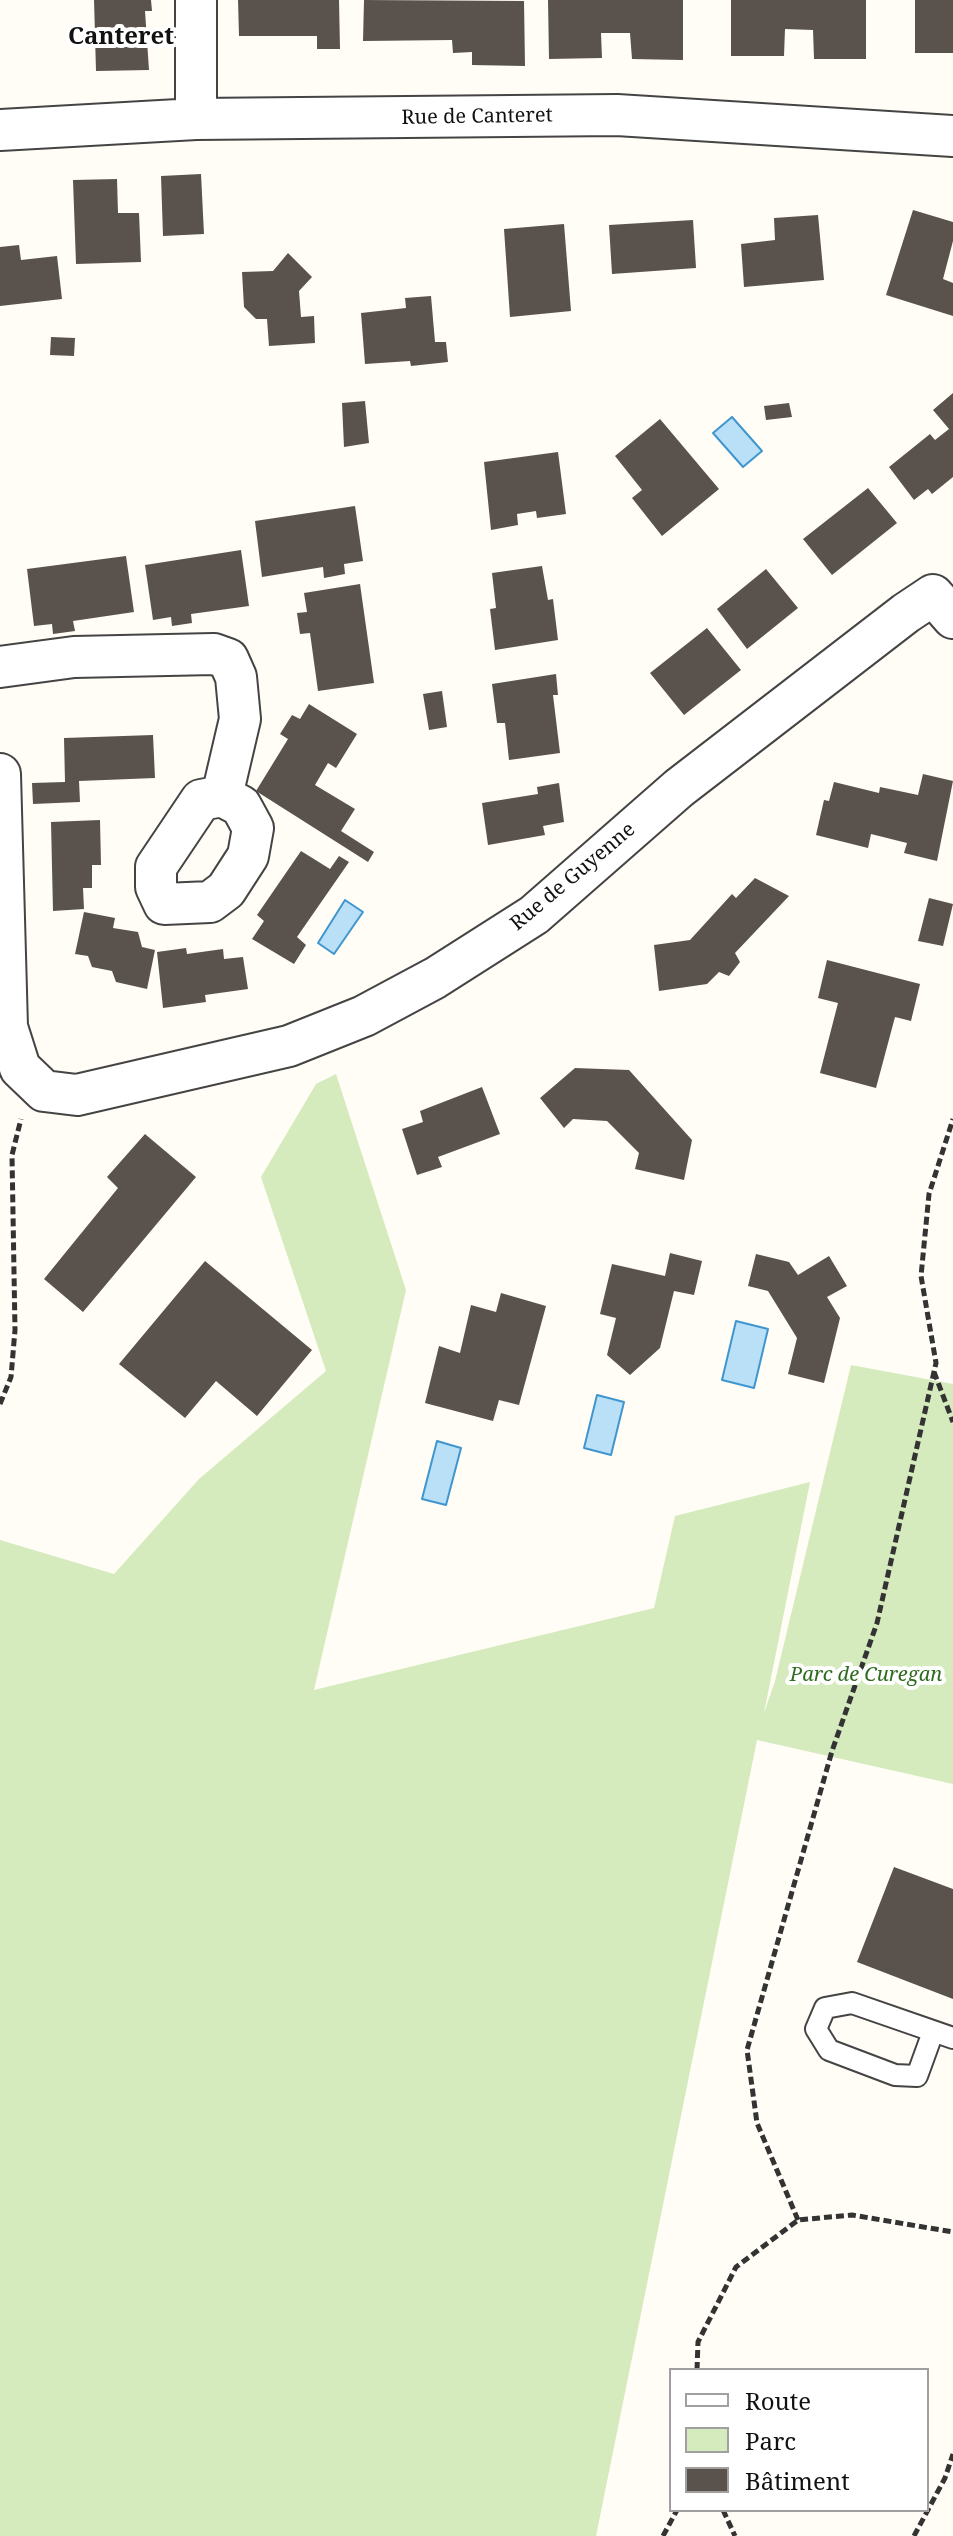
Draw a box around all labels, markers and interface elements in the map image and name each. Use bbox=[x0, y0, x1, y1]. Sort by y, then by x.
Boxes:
district label: Canteret bbox=[68, 23, 174, 51]
street label: Rue de Canteret bbox=[401, 104, 553, 130]
street label: Rue de Guyenne bbox=[506, 818, 640, 936]
park label: Parc de Curegan bbox=[790, 1663, 942, 1687]
legend bbox=[669, 2368, 929, 2512]
text: Route bbox=[745, 2384, 811, 2417]
text: Parc bbox=[745, 2424, 796, 2457]
text: Bâtiment bbox=[745, 2464, 850, 2497]

